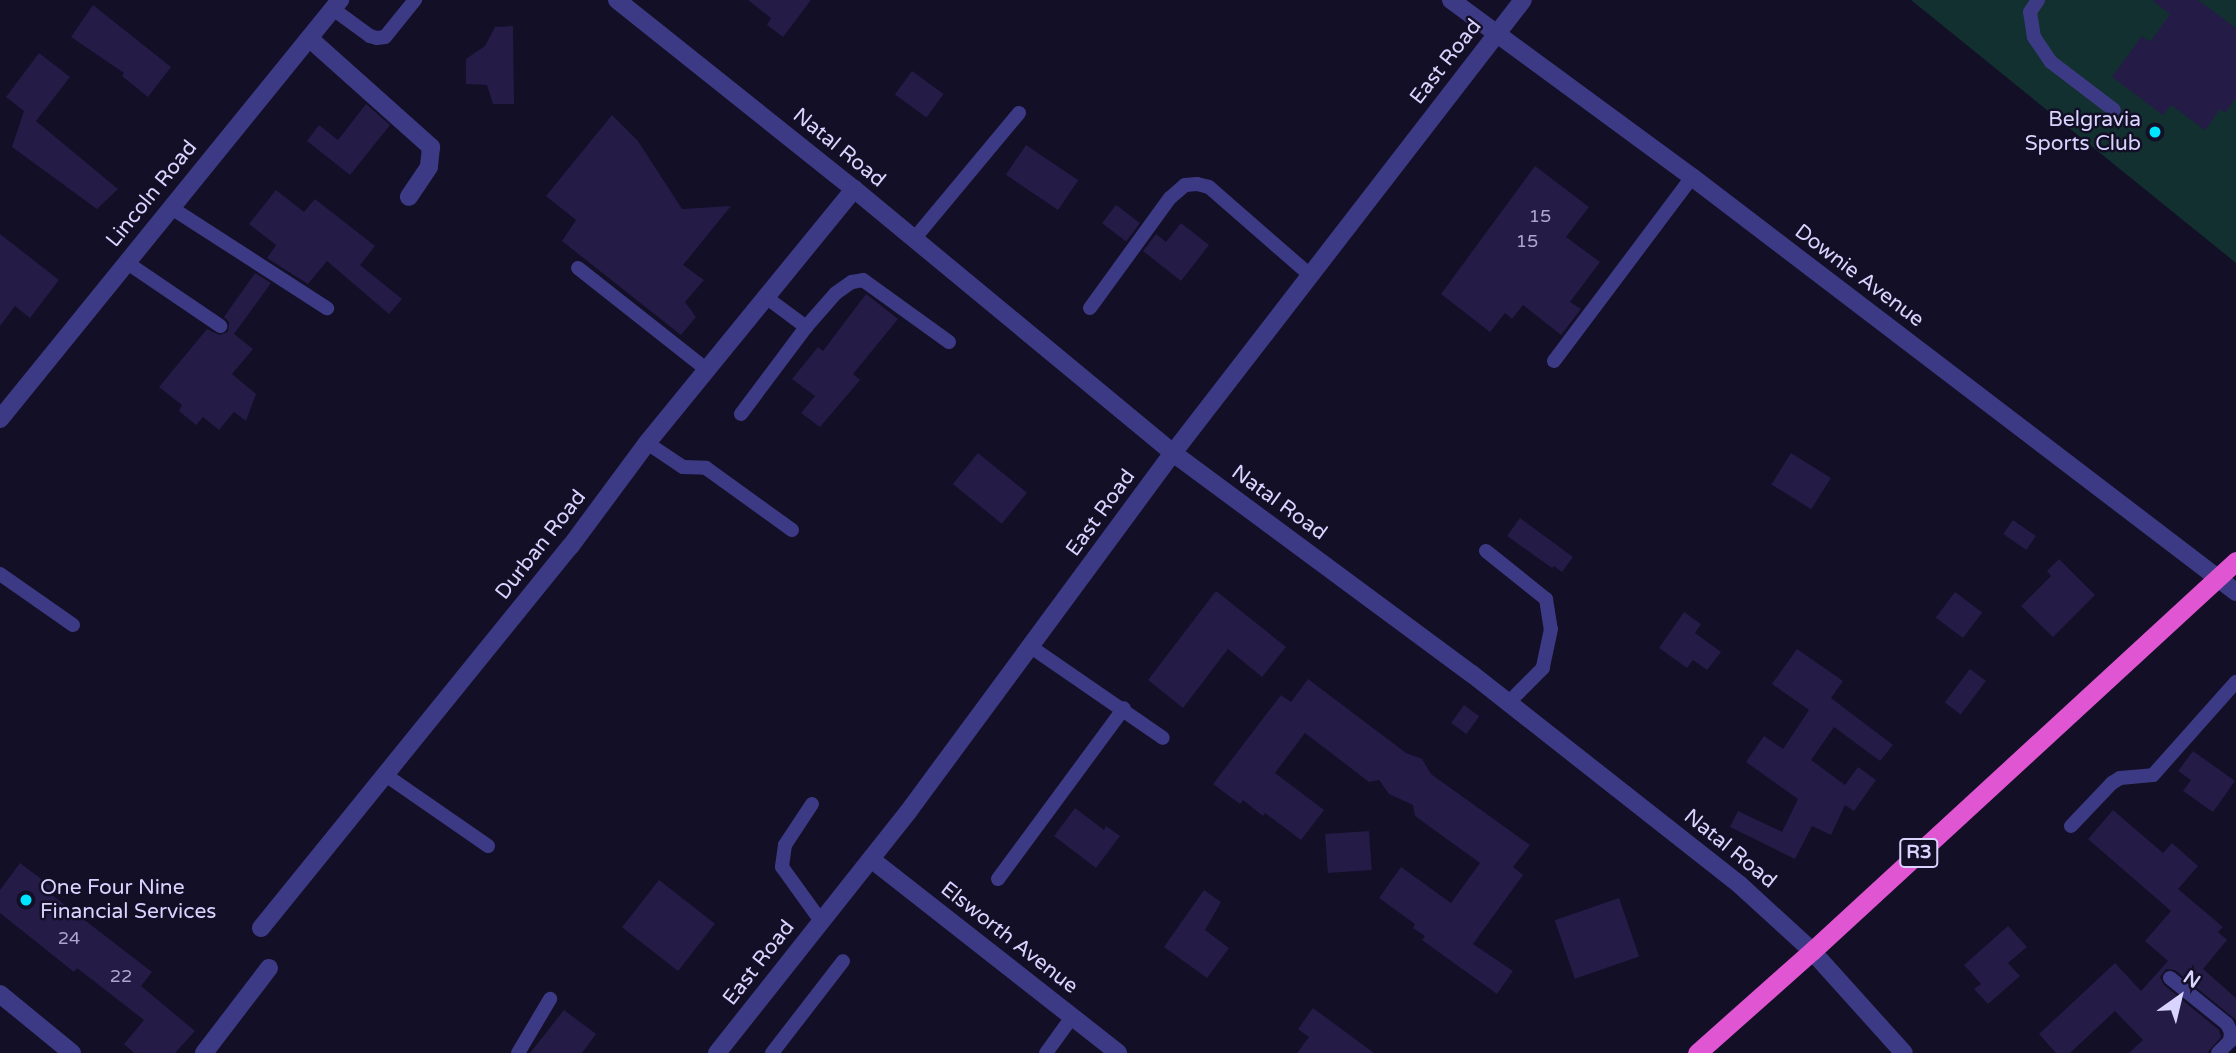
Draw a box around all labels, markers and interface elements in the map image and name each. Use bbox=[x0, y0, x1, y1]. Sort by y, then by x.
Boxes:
street label: East Road bbox=[1405, 14, 1487, 110]
street label: Natal Road bbox=[788, 103, 890, 193]
place label: Belgravia Sports Club bbox=[2025, 107, 2141, 157]
marker: Belgravia Sports Club bbox=[2147, 124, 2163, 140]
street label: Lincoln Road bbox=[101, 135, 203, 253]
house number: 15 bbox=[1529, 205, 1551, 227]
street label: Downie Avenue bbox=[1789, 219, 1929, 333]
house number: 15 bbox=[1516, 230, 1538, 252]
street label: Natal Road bbox=[1226, 460, 1332, 546]
street label: East Road bbox=[1061, 465, 1141, 561]
street label: Durban Road bbox=[490, 485, 592, 605]
street label: Natal Road bbox=[1679, 804, 1781, 894]
road number: R3 bbox=[1898, 838, 1940, 868]
place label: One Four Nine Financial Services bbox=[40, 875, 216, 925]
street label: Elsworth Avenue bbox=[935, 877, 1083, 999]
marker: One Four Nine Financial Services bbox=[18, 892, 34, 908]
street label: East Road bbox=[718, 915, 800, 1011]
house number: 24 bbox=[58, 927, 80, 949]
north arrow bbox=[2145, 962, 2215, 1032]
house number: 22 bbox=[110, 965, 132, 987]
text: N bbox=[2179, 966, 2204, 993]

